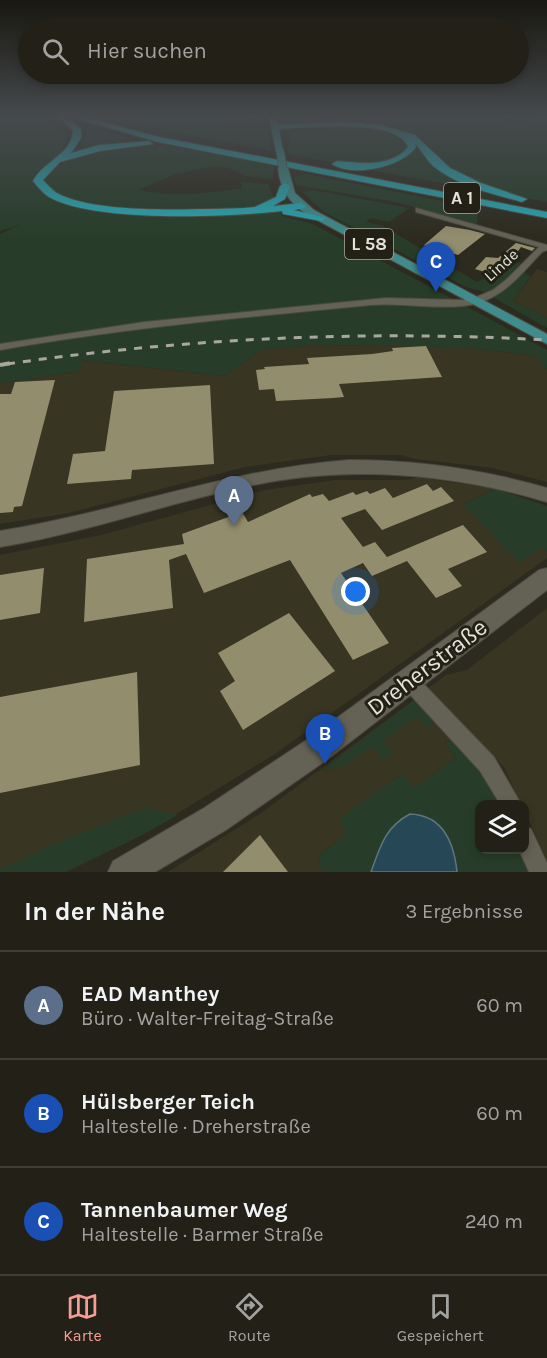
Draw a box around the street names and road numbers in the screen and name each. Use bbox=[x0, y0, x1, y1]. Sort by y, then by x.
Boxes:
road number: A 1 bbox=[444, 183, 480, 213]
road number: L 58 bbox=[345, 229, 393, 259]
street label: Linde bbox=[480, 245, 522, 285]
street label: Dreherstraße bbox=[362, 613, 492, 721]

